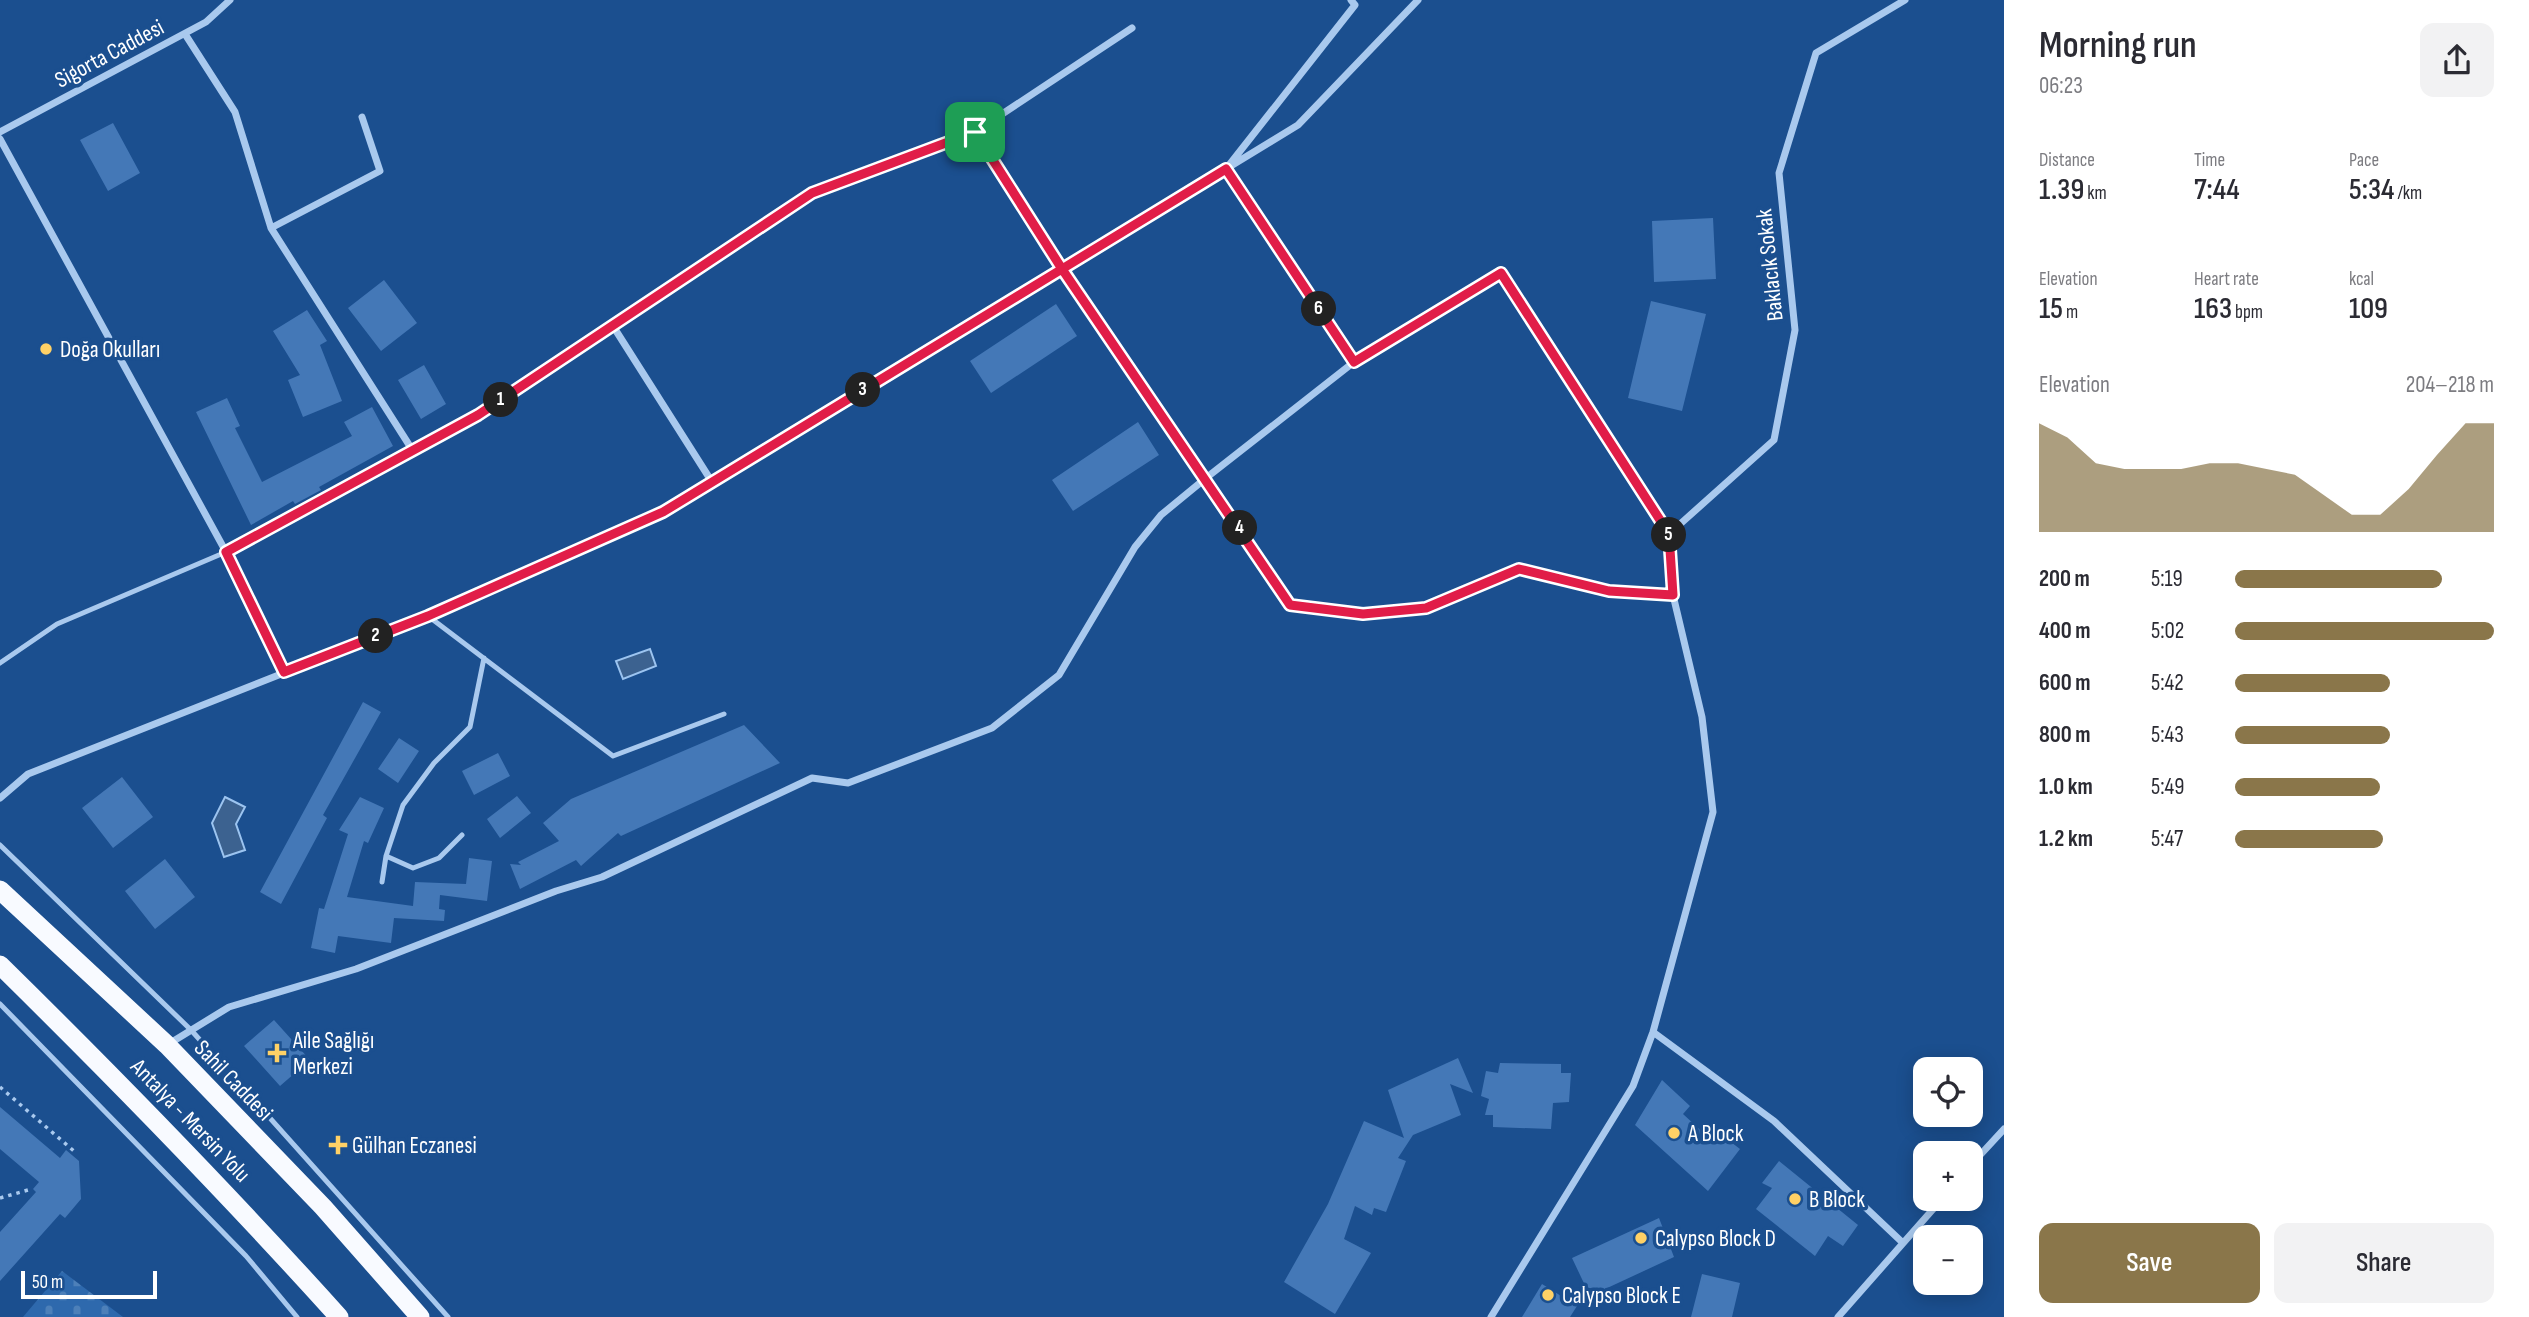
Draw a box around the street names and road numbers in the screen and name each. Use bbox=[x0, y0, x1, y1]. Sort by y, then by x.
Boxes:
street label: Sigorta Caddesi bbox=[50, 13, 169, 94]
street label: Baklacık Sokak bbox=[1750, 207, 1790, 322]
street label: Sahil Caddesi bbox=[188, 1035, 279, 1127]
street label: Antalya - Mersin Yolu bbox=[124, 1053, 256, 1188]

